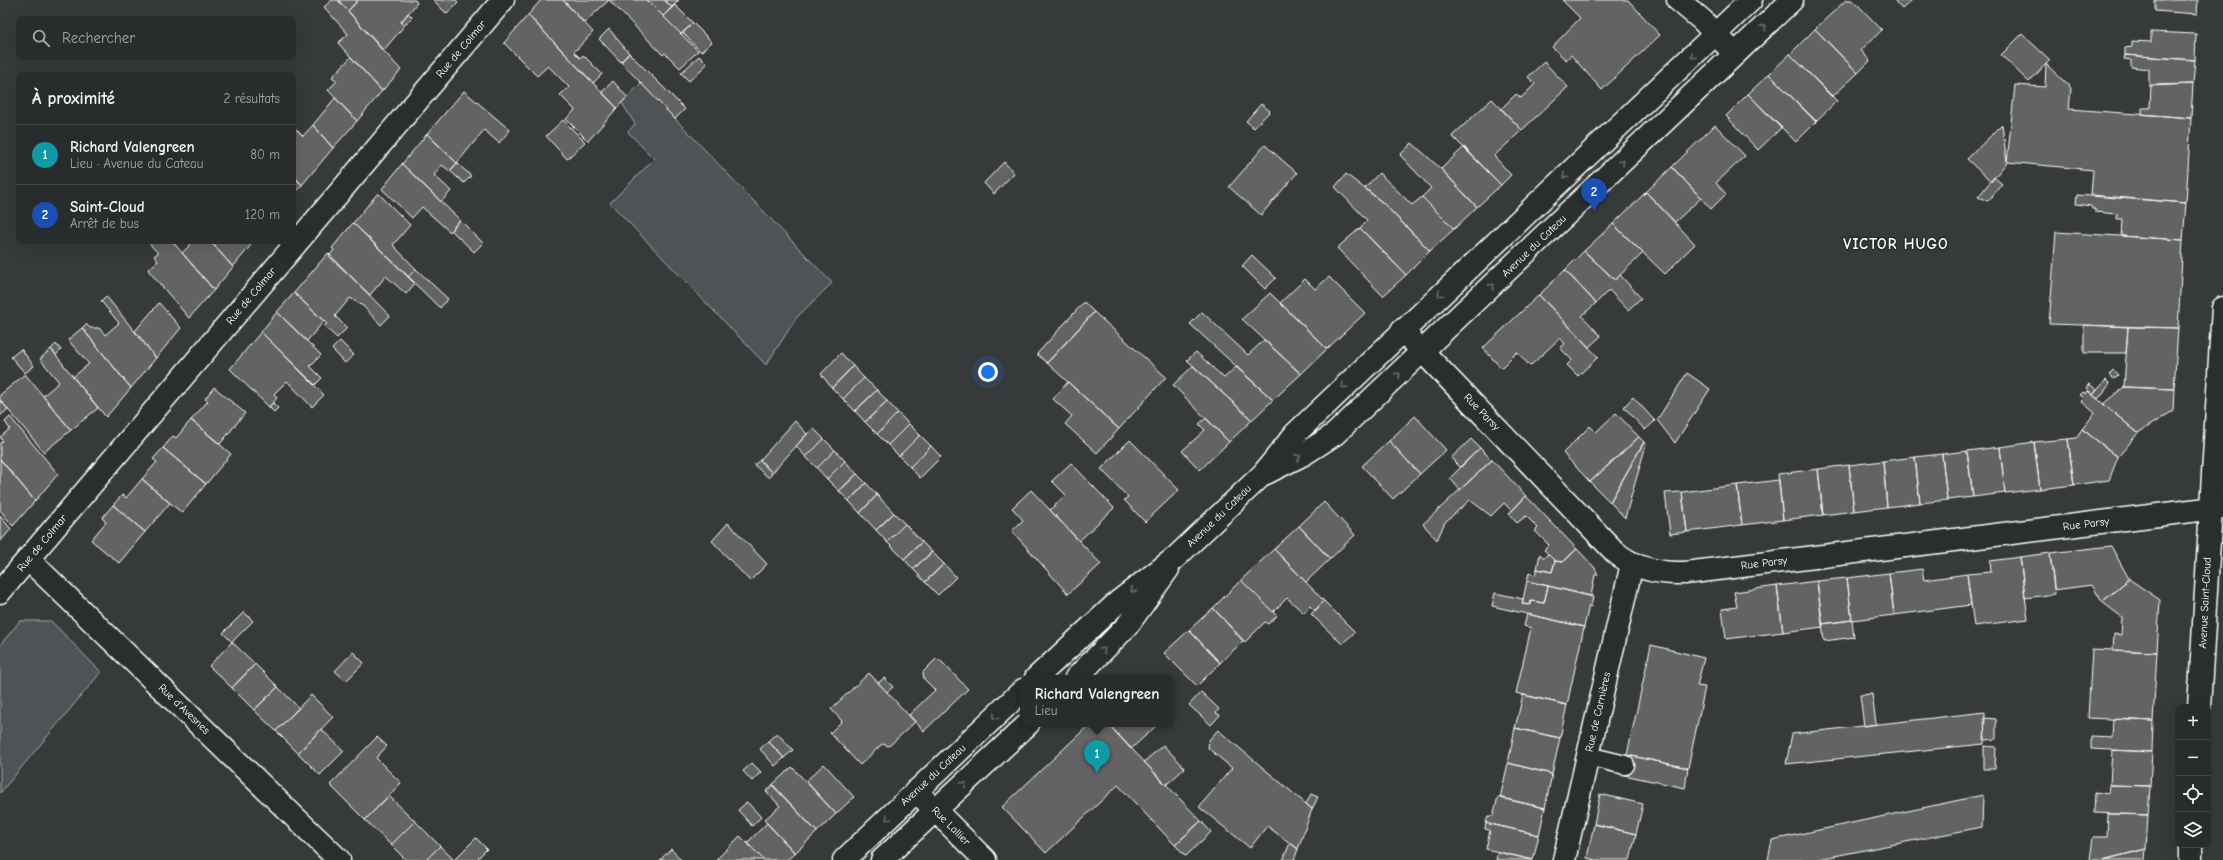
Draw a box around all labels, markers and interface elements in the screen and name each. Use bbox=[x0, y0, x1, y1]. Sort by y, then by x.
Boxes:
search box bbox=[16, 16, 296, 60]
street label: Rue de Colmar bbox=[433, 17, 489, 80]
one-way arrow bbox=[1759, 25, 1766, 32]
icon: search bbox=[30, 27, 52, 49]
text: Rechercher bbox=[62, 29, 135, 47]
one-way arrow bbox=[1690, 51, 1698, 59]
text: À proximité bbox=[32, 89, 115, 108]
text: 2 résultats bbox=[224, 91, 280, 106]
text: Richard Valengreen bbox=[70, 138, 195, 156]
text: 1 bbox=[42, 147, 48, 162]
text: 80 m bbox=[250, 147, 280, 162]
text: Lieu · Avenue du Cateau bbox=[70, 156, 203, 171]
one-way arrow bbox=[1617, 159, 1625, 167]
one-way arrow bbox=[1562, 171, 1570, 179]
pin: 2 bbox=[1581, 178, 1607, 211]
text: Saint-Cloud bbox=[70, 198, 145, 216]
text: 2 bbox=[42, 207, 48, 222]
text: 120 m bbox=[245, 207, 280, 222]
street label: Avenue du Cateau bbox=[1499, 212, 1569, 280]
text: Arrêt de bus bbox=[70, 216, 139, 231]
district label: VICTOR HUGO bbox=[1843, 235, 1949, 253]
street label: Rue de Colmar bbox=[223, 264, 279, 327]
one-way arrow bbox=[1487, 283, 1495, 290]
one-way arrow bbox=[1437, 289, 1445, 297]
your location bbox=[978, 362, 998, 382]
one-way arrow bbox=[1393, 372, 1401, 380]
one-way arrow bbox=[1341, 381, 1349, 389]
street label: Rue Parsy bbox=[1461, 391, 1503, 433]
one-way arrow bbox=[1293, 454, 1301, 462]
street label: Avenue du Cateau bbox=[1184, 482, 1254, 550]
street label: Rue de Colmar bbox=[14, 511, 70, 574]
street label: Rue Parsy bbox=[2062, 515, 2110, 533]
street label: Rue Parsy bbox=[1740, 554, 1788, 572]
street label: Avenue Saint-Cloud bbox=[2196, 557, 2214, 649]
one-way arrow bbox=[1130, 585, 1137, 592]
one-way arrow bbox=[1098, 647, 1106, 655]
street label: Rue de Carnières bbox=[1582, 670, 1614, 753]
popup bbox=[1020, 675, 1174, 727]
street label: Rue d'Avesnes bbox=[156, 681, 213, 737]
text: Richard Valengreen bbox=[1035, 685, 1159, 703]
text: Lieu bbox=[1035, 703, 1057, 718]
map controls bbox=[2175, 704, 2211, 848]
button: + bbox=[2175, 704, 2211, 740]
one-way arrow bbox=[992, 712, 1000, 720]
pin: 1 bbox=[1084, 740, 1110, 773]
button: − bbox=[2175, 740, 2211, 776]
street label: Avenue du Cateau bbox=[898, 741, 968, 809]
button: locate bbox=[2175, 776, 2211, 812]
one-way arrow bbox=[959, 781, 967, 789]
street label: Rue Lallier bbox=[929, 804, 974, 849]
button: layers bbox=[2175, 812, 2211, 848]
one-way arrow bbox=[885, 813, 893, 821]

